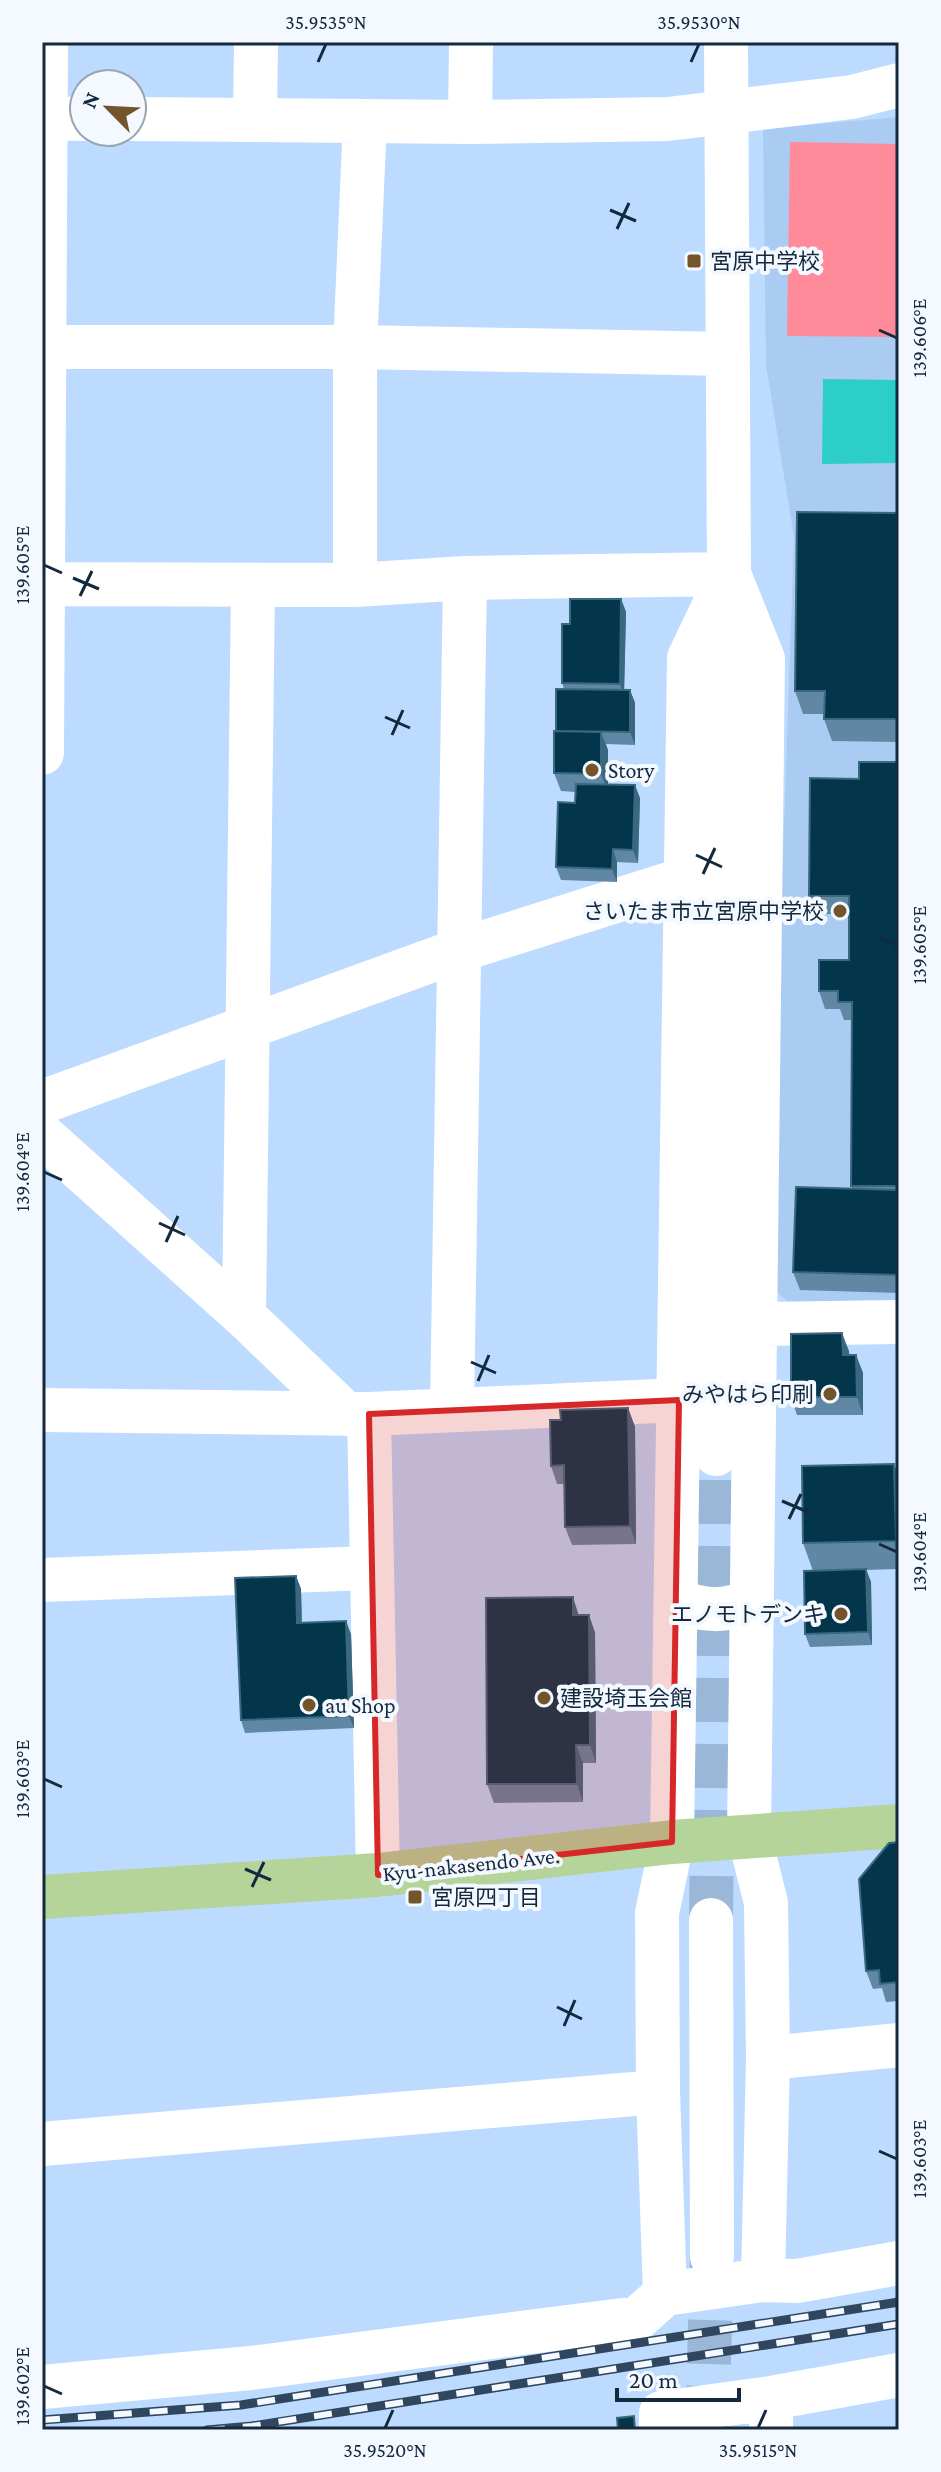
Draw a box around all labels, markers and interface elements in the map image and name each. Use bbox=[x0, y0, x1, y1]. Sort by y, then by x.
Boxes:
text: 35.9535°N bbox=[285, 11, 367, 33]
text: 35.9530°N bbox=[657, 11, 741, 33]
north arrow bbox=[68, 68, 148, 148]
text: N bbox=[76, 88, 105, 112]
place label: 宮原中学校 bbox=[710, 249, 820, 274]
marker: 宮原中学校 bbox=[685, 252, 703, 270]
text: 139.606°E bbox=[908, 298, 930, 377]
text: 139.605°E bbox=[11, 526, 33, 604]
place label: Story bbox=[608, 758, 655, 783]
marker: Story bbox=[583, 761, 601, 779]
place label: さいたま市立宮原中学校 bbox=[583, 899, 824, 924]
marker: さいたま市立宮原中学校 bbox=[831, 902, 849, 920]
text: 139.605°E bbox=[908, 906, 930, 984]
text: 139.604°E bbox=[11, 1132, 33, 1212]
place label: みやはら印刷 bbox=[682, 1382, 814, 1407]
marker: みやはら印刷 bbox=[821, 1385, 839, 1403]
text: 139.604°E bbox=[908, 1512, 930, 1592]
place label: エノモトデンキ bbox=[671, 1602, 825, 1627]
marker: エノモトデンキ bbox=[832, 1605, 850, 1623]
place label: 建設埼玉会館 bbox=[560, 1686, 692, 1711]
marker: 建設埼玉会館 bbox=[535, 1689, 553, 1707]
place label: au Shop bbox=[325, 1693, 396, 1718]
marker: au Shop bbox=[300, 1696, 318, 1714]
text: 139.603°E bbox=[11, 1740, 33, 1818]
street label: Kyu-nakasendo Ave. bbox=[381, 1843, 561, 1886]
place label: 宮原四丁目 bbox=[431, 1885, 541, 1910]
marker: 宮原四丁目 bbox=[406, 1888, 424, 1906]
text: 139.603°E bbox=[908, 2120, 930, 2198]
text: 139.602°E bbox=[11, 2347, 33, 2425]
scale bar bbox=[617, 2352, 739, 2402]
text: 20 m bbox=[629, 2366, 678, 2393]
text: 35.9520°N bbox=[343, 2439, 427, 2461]
text: 35.9515°N bbox=[719, 2439, 797, 2461]

